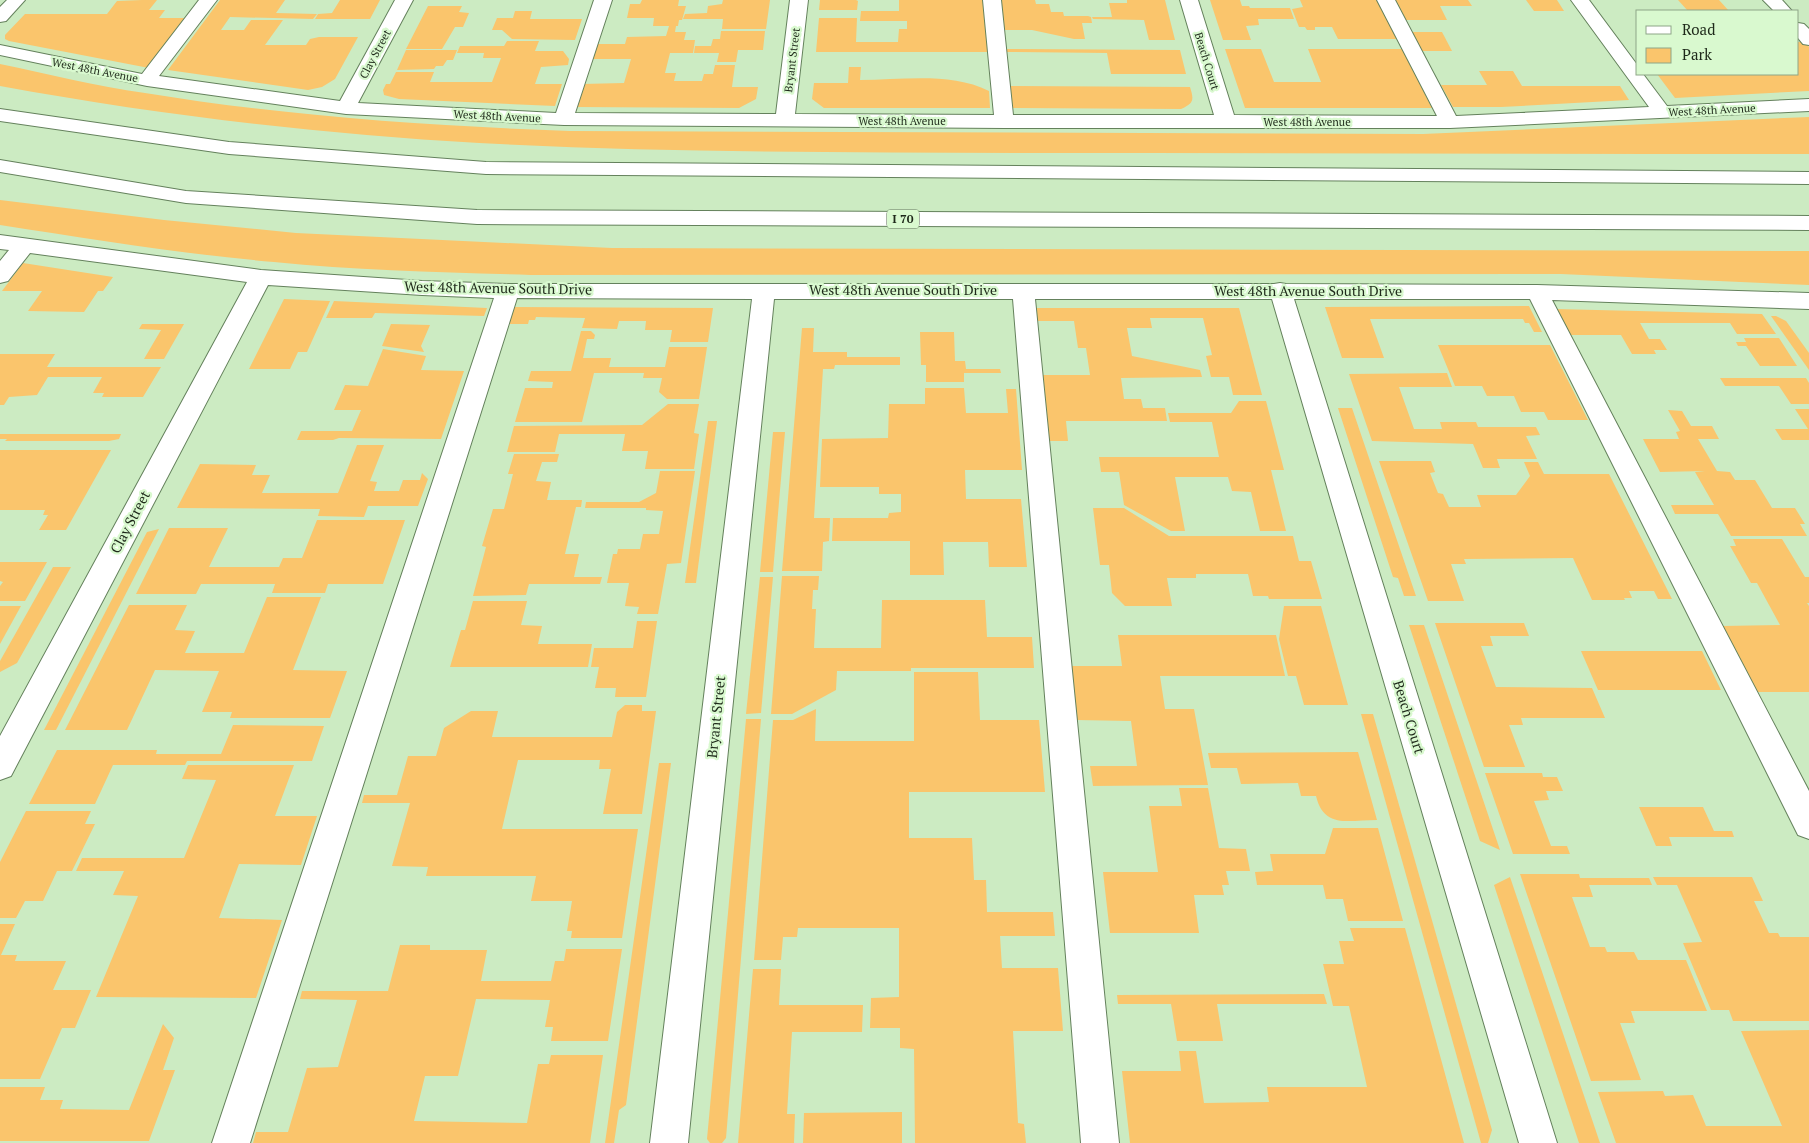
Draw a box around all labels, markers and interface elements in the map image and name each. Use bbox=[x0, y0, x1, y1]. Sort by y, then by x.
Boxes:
legend bbox=[1636, 10, 1799, 75]
text: Road bbox=[1682, 19, 1715, 39]
street label: Clay Street bbox=[356, 27, 394, 81]
street label: Bryant Street bbox=[781, 27, 803, 93]
street label: Beach Court bbox=[1192, 30, 1222, 92]
text: Park bbox=[1682, 44, 1712, 64]
street label: West 48th Avenue bbox=[51, 55, 140, 85]
street label: West 48th Avenue bbox=[1668, 101, 1756, 119]
street label: West 48th Avenue bbox=[453, 107, 541, 125]
street label: West 48th Avenue bbox=[858, 114, 946, 128]
street label: West 48th Avenue bbox=[1263, 115, 1351, 129]
road number: I 70 bbox=[887, 210, 919, 228]
street label: West 48th Avenue South Drive bbox=[404, 276, 592, 299]
street label: West 48th Avenue South Drive bbox=[809, 280, 997, 299]
street label: West 48th Avenue South Drive bbox=[1214, 281, 1402, 300]
street label: Clay Street bbox=[105, 487, 154, 556]
street label: Bryant Street bbox=[702, 674, 729, 759]
street label: Beach Court bbox=[1389, 678, 1430, 757]

